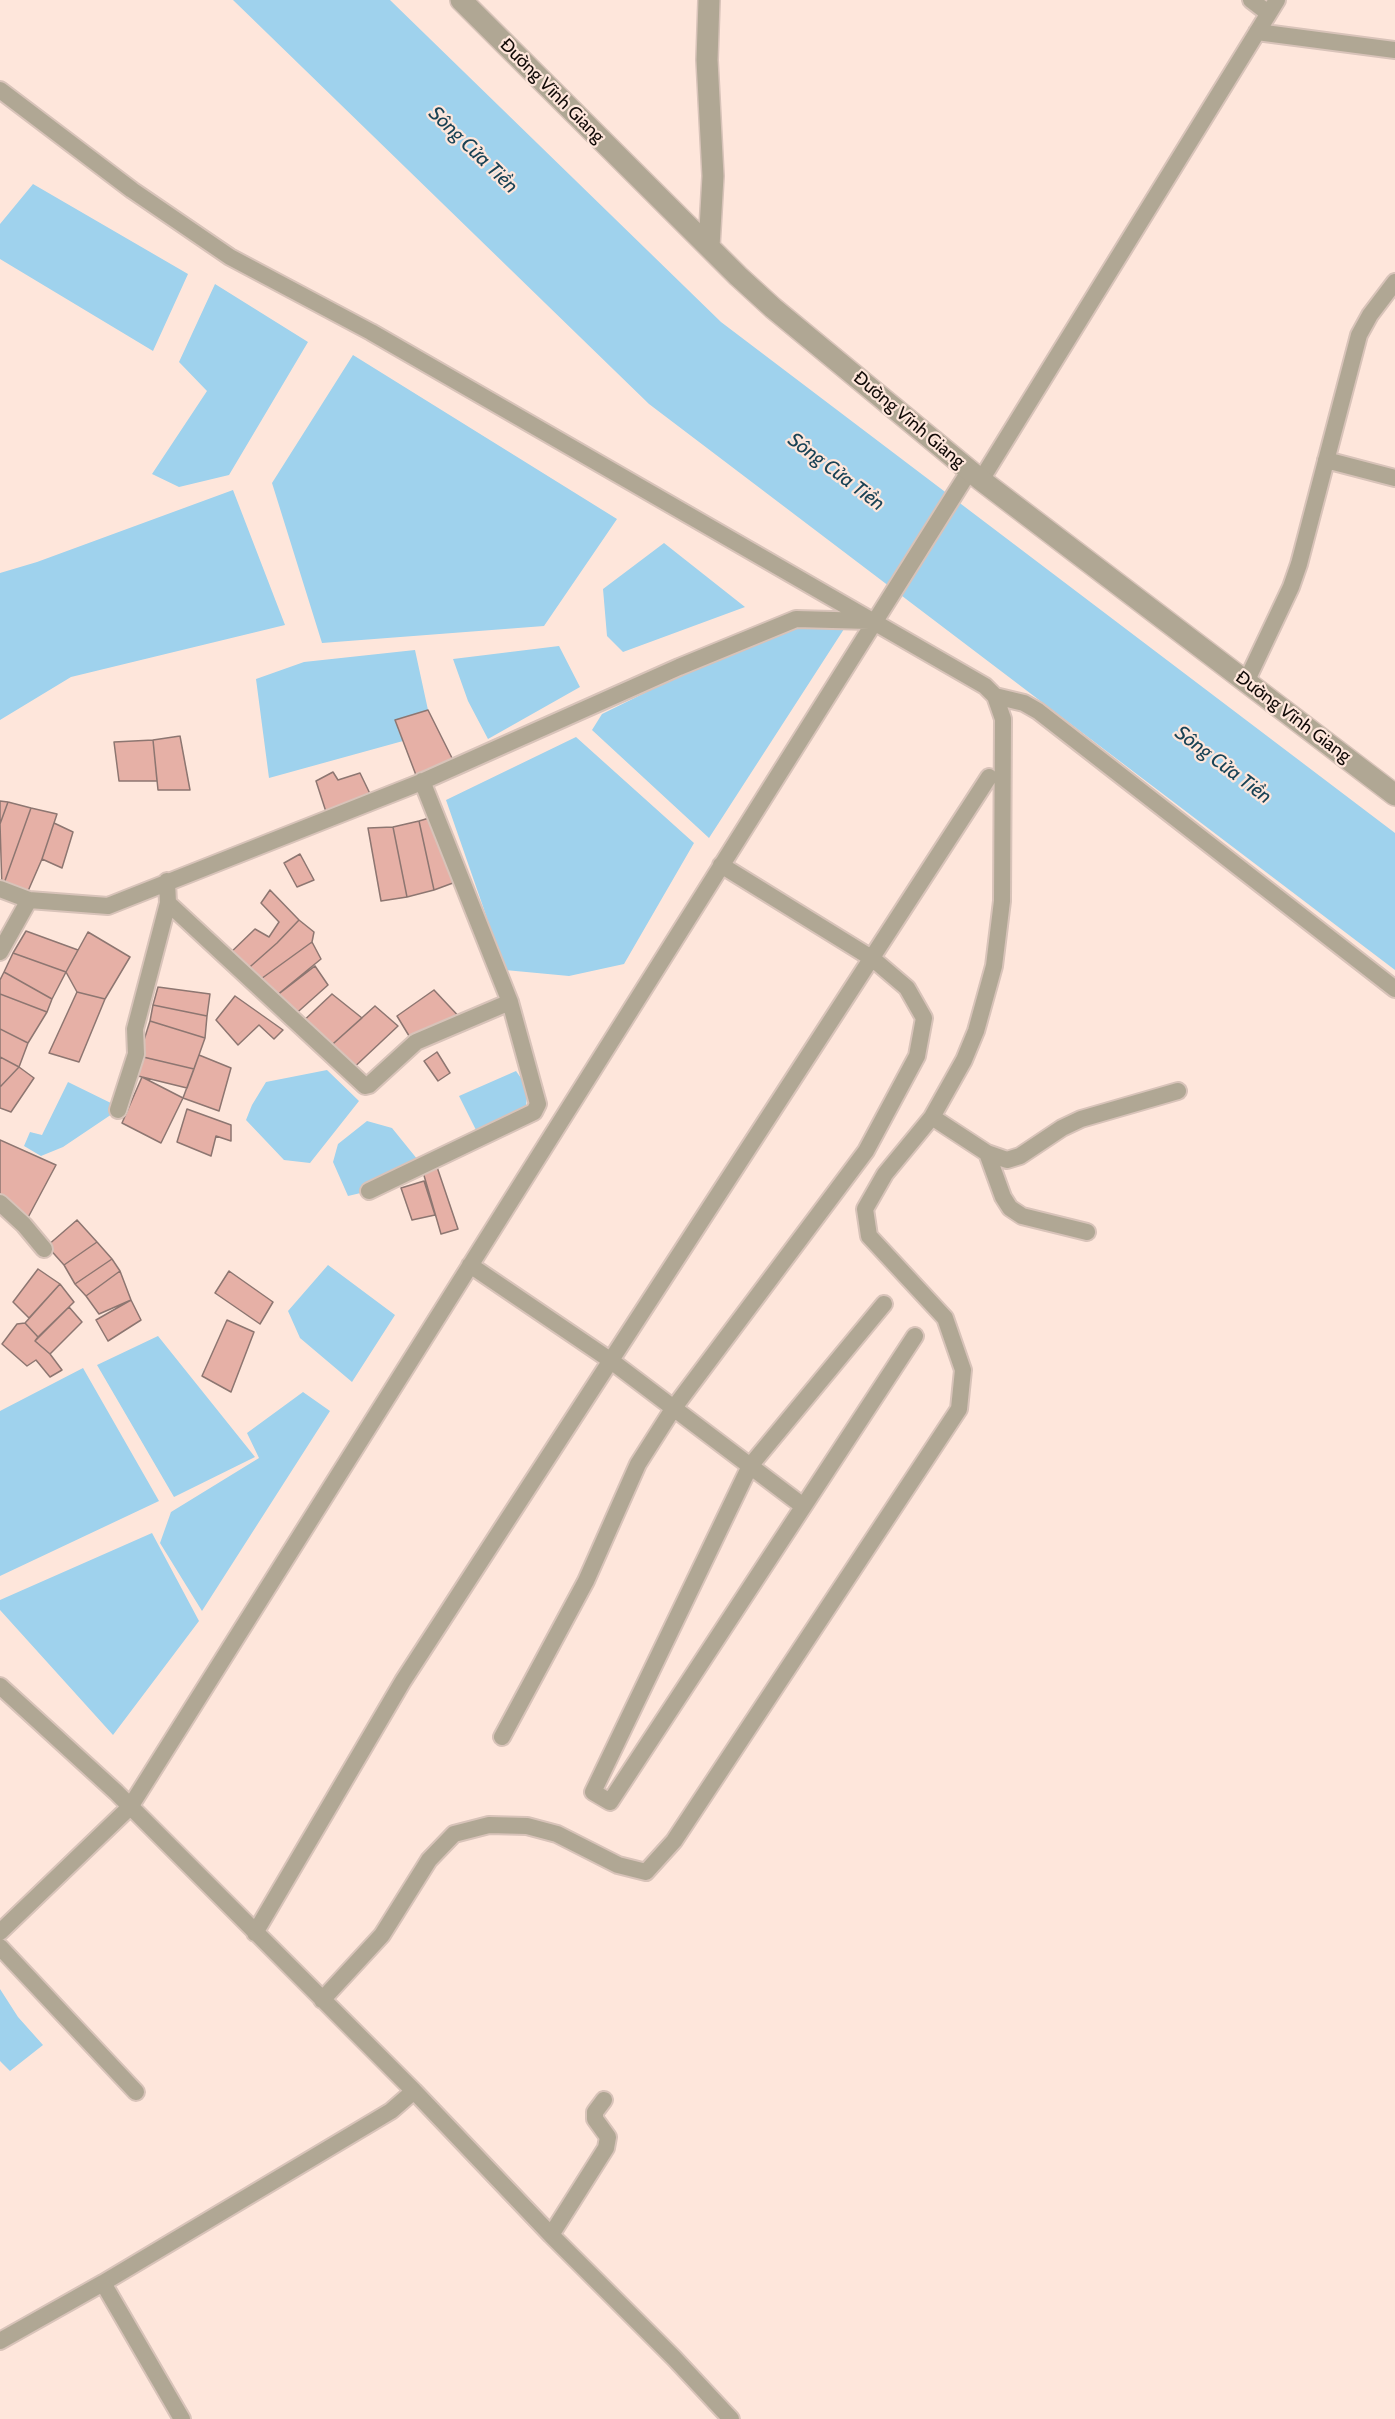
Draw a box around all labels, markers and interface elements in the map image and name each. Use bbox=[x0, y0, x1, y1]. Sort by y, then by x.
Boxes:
street label: Đường Vĩnh Giang bbox=[495, 34, 609, 148]
water label: Sông Cửa Tiền bbox=[423, 102, 523, 198]
street label: Đường Vĩnh Giang bbox=[849, 367, 969, 473]
water label: Sông Cửa Tiền bbox=[783, 428, 889, 516]
street label: Đường Vĩnh Giang bbox=[1231, 667, 1355, 767]
water label: Sông Cửa Tiền bbox=[1170, 721, 1276, 809]

